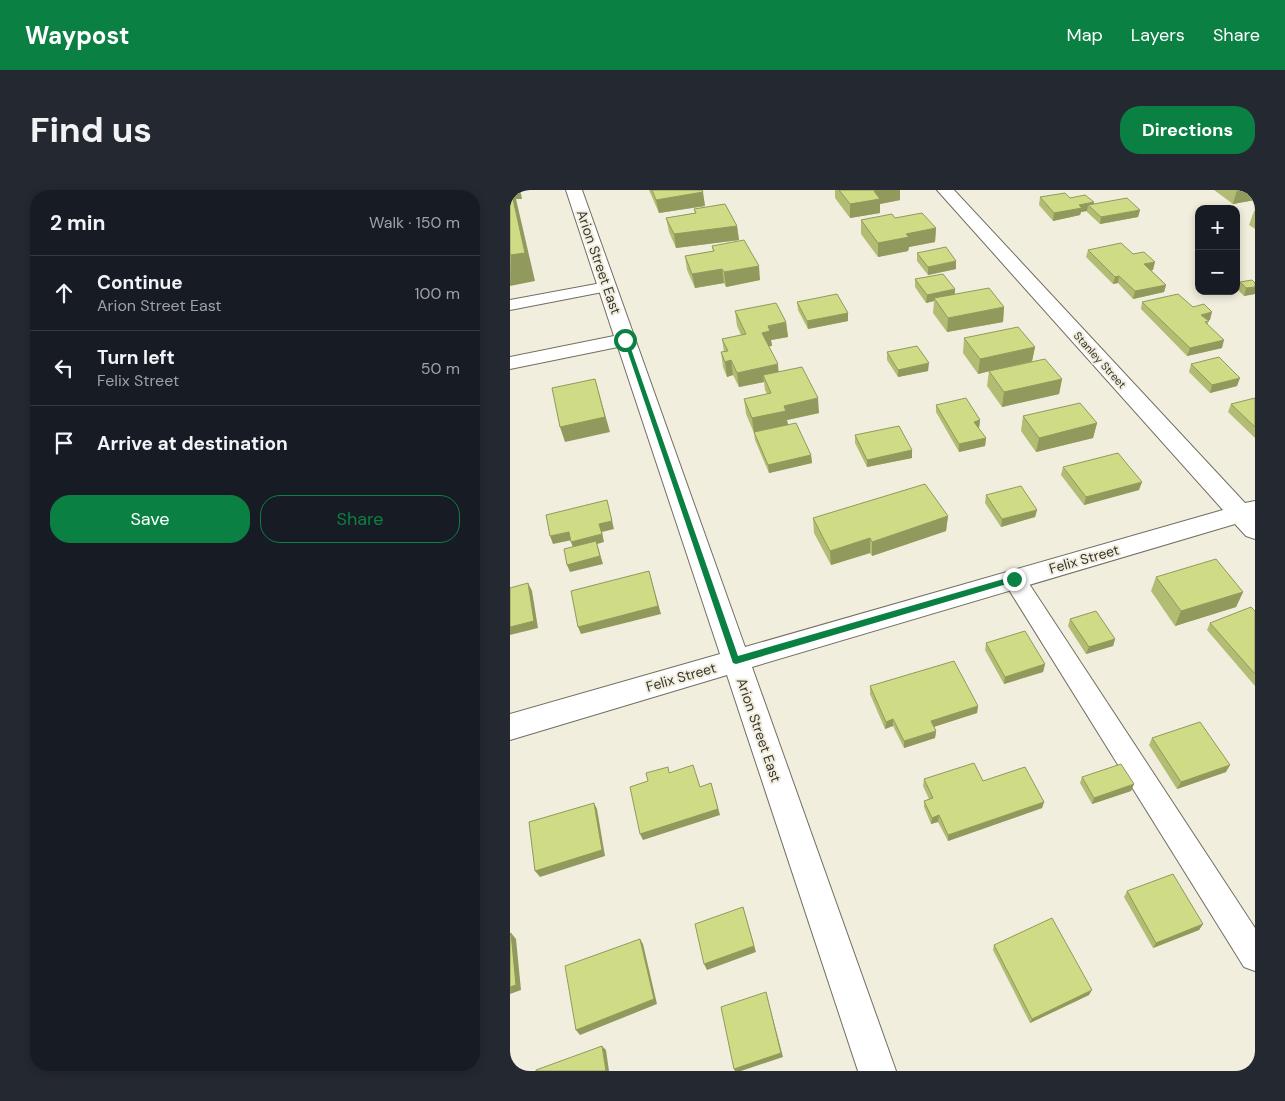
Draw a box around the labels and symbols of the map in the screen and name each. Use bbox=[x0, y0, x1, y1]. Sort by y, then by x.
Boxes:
street label: Arion Street East bbox=[573, 208, 625, 316]
route start bbox=[614, 329, 637, 352]
street label: Stanley Street bbox=[1071, 329, 1129, 391]
street label: Felix Street bbox=[1047, 540, 1121, 578]
route end bbox=[1003, 568, 1026, 591]
street label: Felix Street bbox=[644, 658, 718, 696]
street label: Arion Street East bbox=[733, 676, 785, 784]

